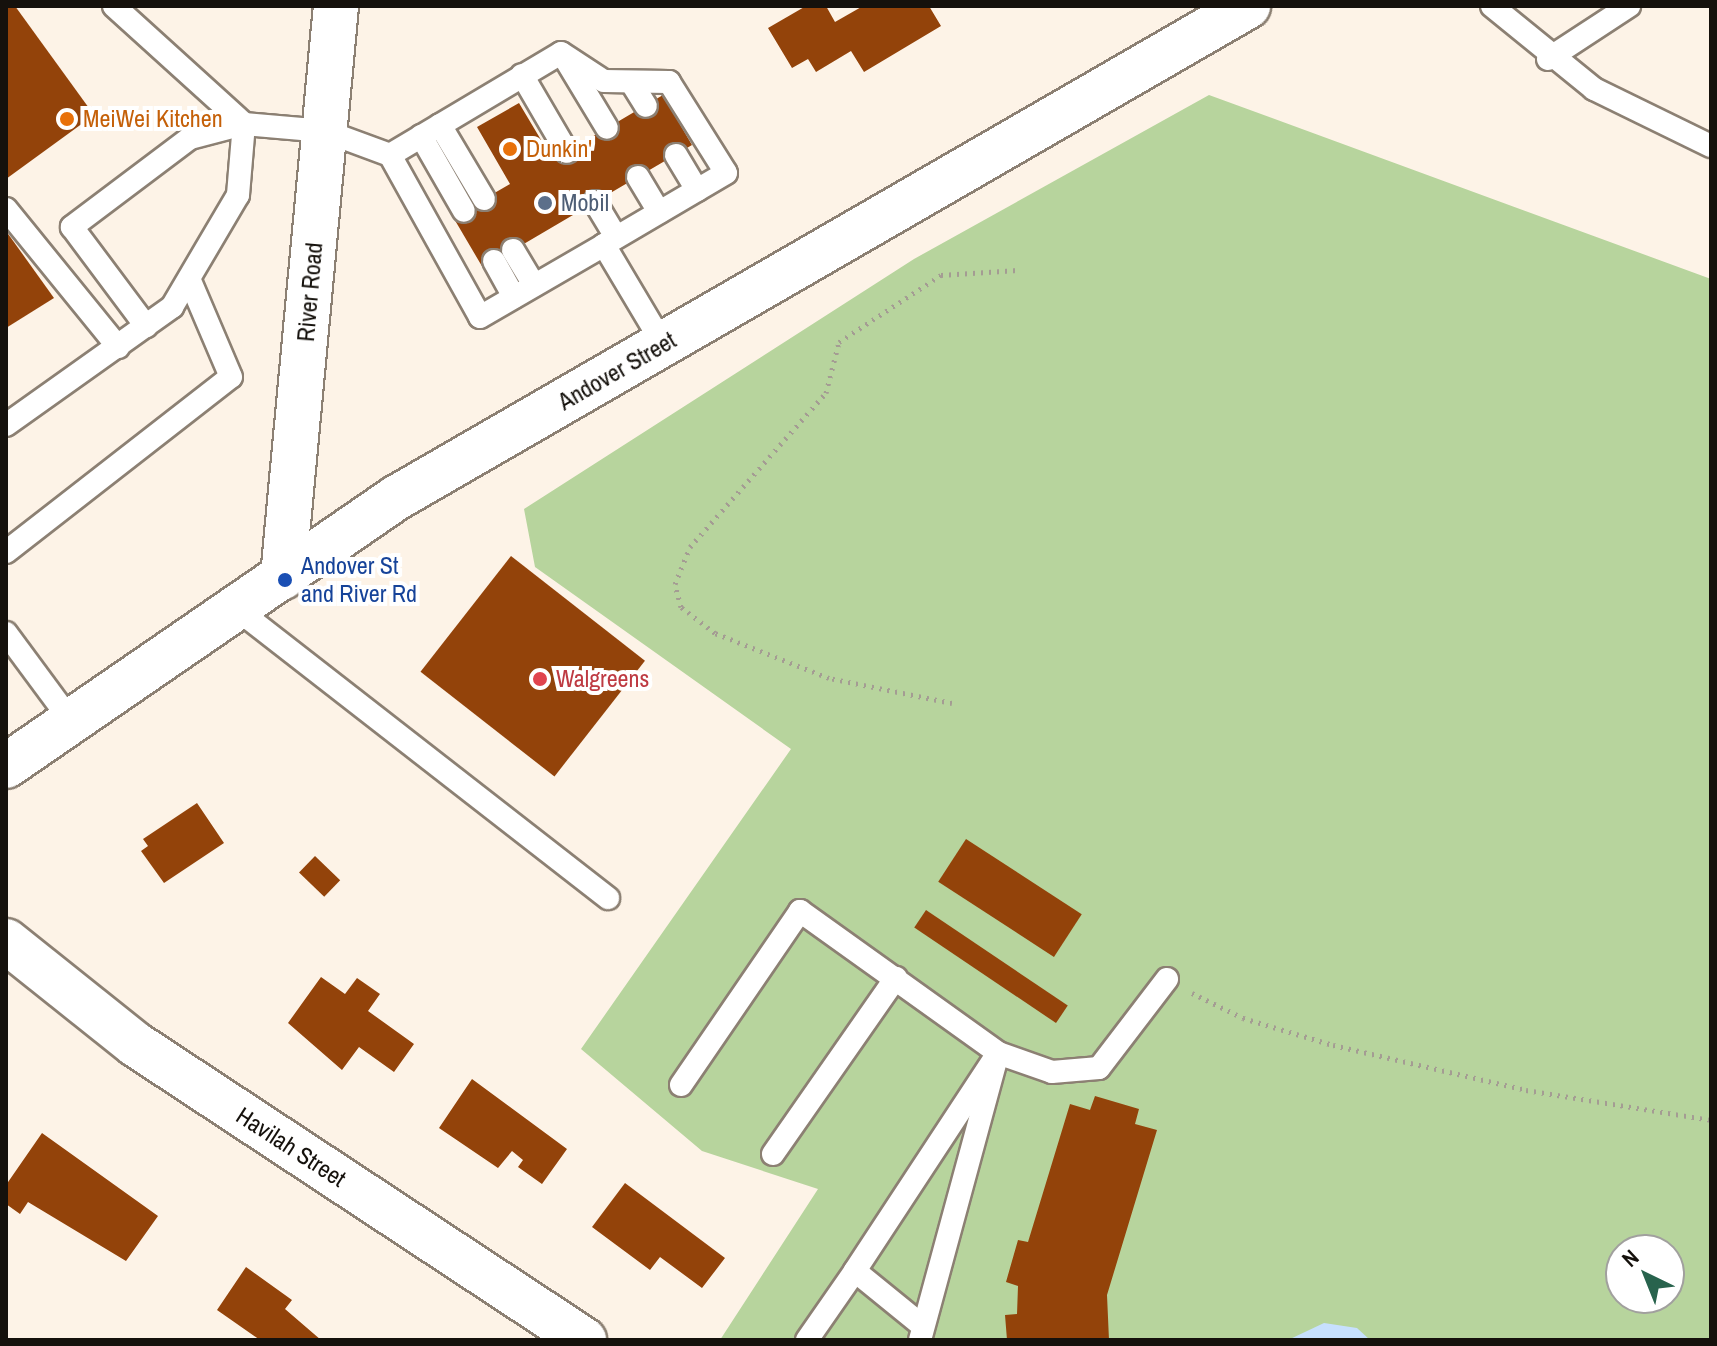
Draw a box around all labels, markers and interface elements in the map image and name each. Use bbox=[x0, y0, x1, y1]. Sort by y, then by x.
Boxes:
place label: MeiWei Kitchen bbox=[83, 105, 223, 133]
marker: MeiWei Kitchen bbox=[58, 110, 76, 128]
place label: Dunkin' bbox=[526, 135, 592, 163]
marker: Dunkin' bbox=[501, 140, 519, 158]
place label: Mobil bbox=[561, 189, 609, 217]
marker: Mobil bbox=[536, 194, 554, 212]
street label: River Road bbox=[291, 241, 329, 343]
street label: Andover Street bbox=[553, 326, 681, 416]
place label: Andover St and River Rd bbox=[301, 552, 417, 608]
marker: Andover St and River Rd bbox=[276, 571, 294, 589]
place label: Walgreens bbox=[556, 665, 649, 693]
marker: Walgreens bbox=[531, 670, 549, 688]
street label: Havilah Street bbox=[231, 1101, 351, 1193]
north arrow bbox=[1605, 1234, 1685, 1314]
text: N bbox=[1615, 1242, 1645, 1273]

